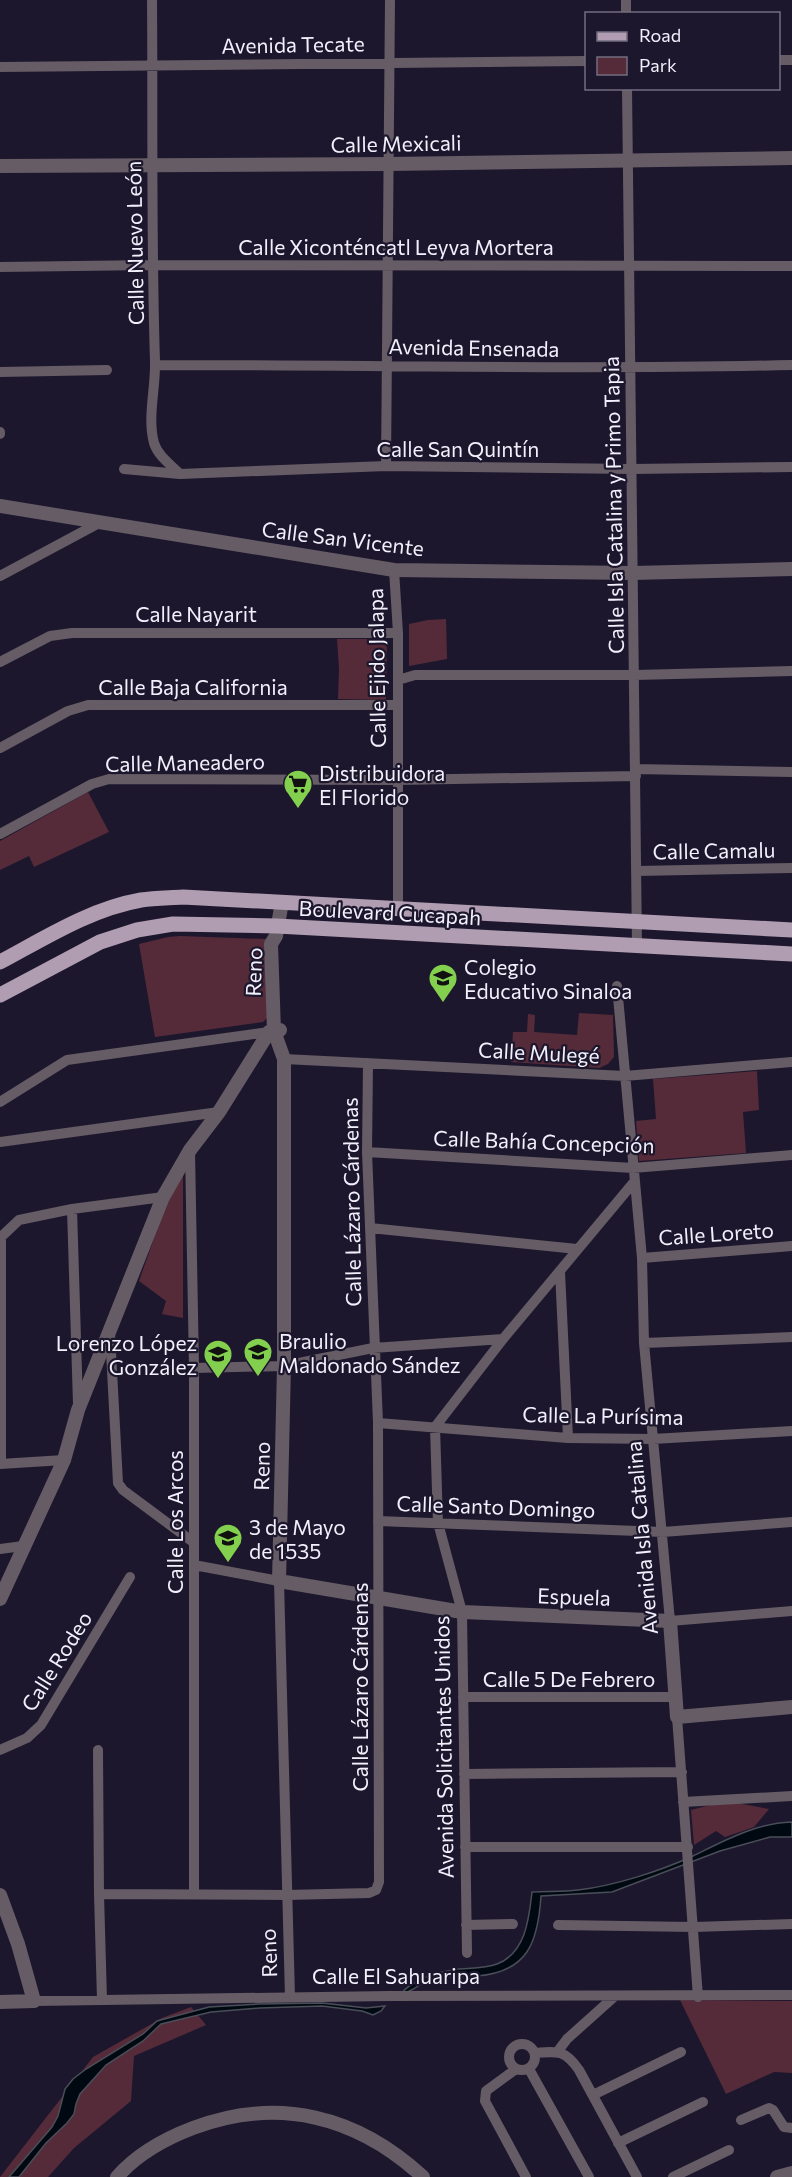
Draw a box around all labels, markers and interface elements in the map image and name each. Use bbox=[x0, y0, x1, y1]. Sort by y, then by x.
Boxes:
legend bbox=[585, 12, 780, 90]
text: Road bbox=[639, 24, 681, 46]
street label: Avenida Tecate bbox=[221, 30, 365, 58]
text: Park bbox=[639, 54, 677, 76]
street label: Calle Mexicali bbox=[330, 129, 462, 157]
street label: Calle Nuevo León bbox=[120, 161, 148, 325]
street label: Calle Xiconténcatl Leyva Mortera bbox=[238, 234, 554, 259]
street label: Avenida Ensenada bbox=[388, 333, 560, 361]
street label: Calle Isla Catalina y Primo Tapia bbox=[598, 356, 628, 654]
street label: Calle San Quintín bbox=[377, 436, 539, 461]
street label: Calle San Vicente bbox=[260, 516, 426, 560]
street label: Calle Ejido Jalapa bbox=[362, 588, 390, 748]
street label: Calle Nayarit bbox=[135, 601, 257, 626]
street label: Calle Baja California bbox=[98, 674, 288, 699]
street label: Calle Maneadero bbox=[105, 748, 265, 776]
place label: Distribuidora El Florido bbox=[319, 760, 445, 809]
supermarket icon: Distribuidora El Florido bbox=[282, 768, 314, 810]
street label: Calle Camalu bbox=[652, 836, 776, 864]
street label: Boulevard Cucapah bbox=[298, 895, 482, 929]
street label: Reno bbox=[240, 947, 266, 997]
place label: Colegio Educativo Sinaloa bbox=[464, 954, 632, 1003]
school or university icon: Colegio Educativo Sinaloa bbox=[427, 962, 459, 1004]
street label: Calle Mulegé bbox=[478, 1036, 600, 1068]
street label: Calle Lázaro Cárdenas bbox=[337, 1097, 365, 1307]
street label: Calle Bahía Concepción bbox=[433, 1125, 655, 1157]
street label: Calle Loreto bbox=[657, 1216, 775, 1250]
place label: Braulio Maldonado Sández bbox=[279, 1328, 460, 1377]
place label: Lorenzo López González bbox=[56, 1330, 197, 1379]
school or university icon: Braulio Maldonado Sández bbox=[242, 1336, 274, 1378]
school or university icon: Lorenzo López González bbox=[202, 1338, 234, 1380]
street label: Calle La Purísima bbox=[522, 1401, 684, 1429]
street label: Avenida Isla Catalina bbox=[620, 1440, 662, 1636]
street label: Reno bbox=[248, 1441, 274, 1491]
street label: Calle Los Arcos bbox=[162, 1450, 187, 1594]
street label: Calle Santo Domingo bbox=[396, 1490, 596, 1522]
place label: 3 de Mayo de 1535 bbox=[249, 1514, 346, 1563]
school or university icon: 3 de Mayo de 1535 bbox=[212, 1522, 244, 1564]
street label: Calle Lázaro Cárdenas bbox=[347, 1582, 372, 1792]
street label: Espuela bbox=[537, 1582, 611, 1610]
street label: Calle Rodeo bbox=[16, 1607, 96, 1715]
street label: Avenida Solicitantes Unidos bbox=[428, 1615, 458, 1879]
street label: Calle 5 De Febrero bbox=[483, 1666, 655, 1691]
street label: Reno bbox=[255, 1928, 281, 1978]
street label: Calle El Sahuaripa bbox=[312, 1963, 480, 1988]

